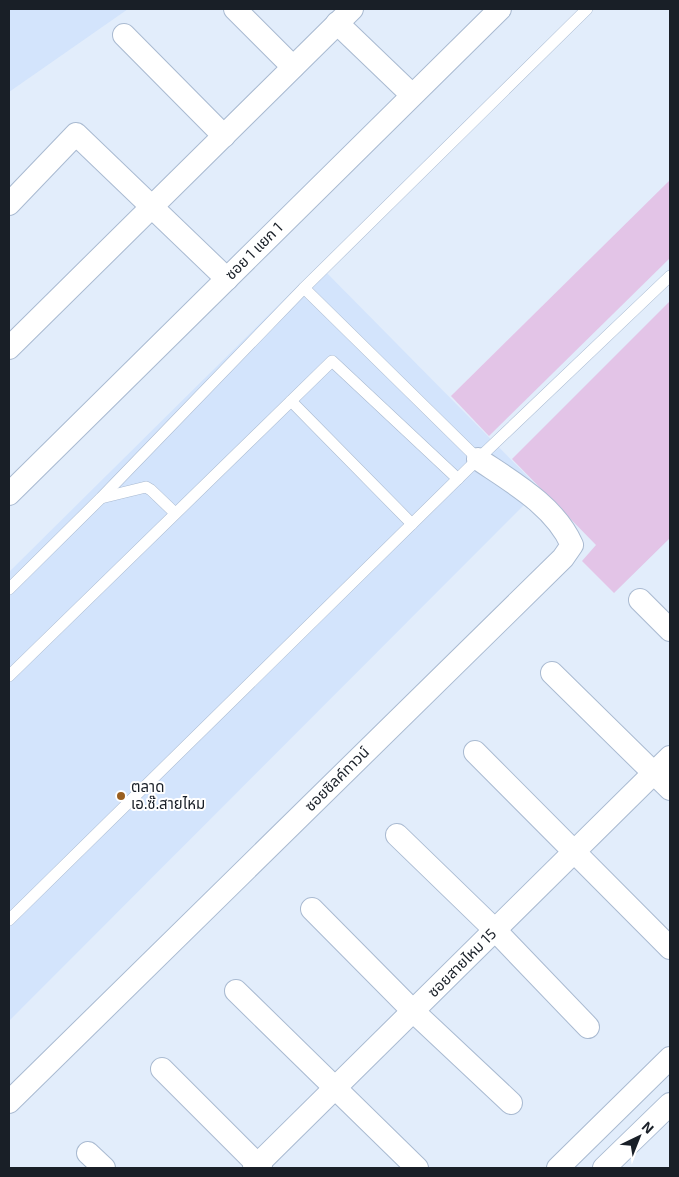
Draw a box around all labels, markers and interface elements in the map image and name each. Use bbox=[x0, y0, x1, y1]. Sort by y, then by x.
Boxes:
street label: ซอย 1 แยก 1 bbox=[221, 218, 286, 283]
street label: ซอยซิลค์ทาวน์ bbox=[300, 742, 372, 814]
place label: ตลาด เอ.ซ๊.สายไหม bbox=[131, 777, 205, 812]
marker: ตลาด เอ.ซ๊.สายไหม bbox=[115, 790, 127, 802]
street label: ซอยสายไหม 15 bbox=[423, 924, 499, 1000]
north arrow bbox=[614, 1112, 664, 1162]
text: N bbox=[639, 1117, 658, 1137]

